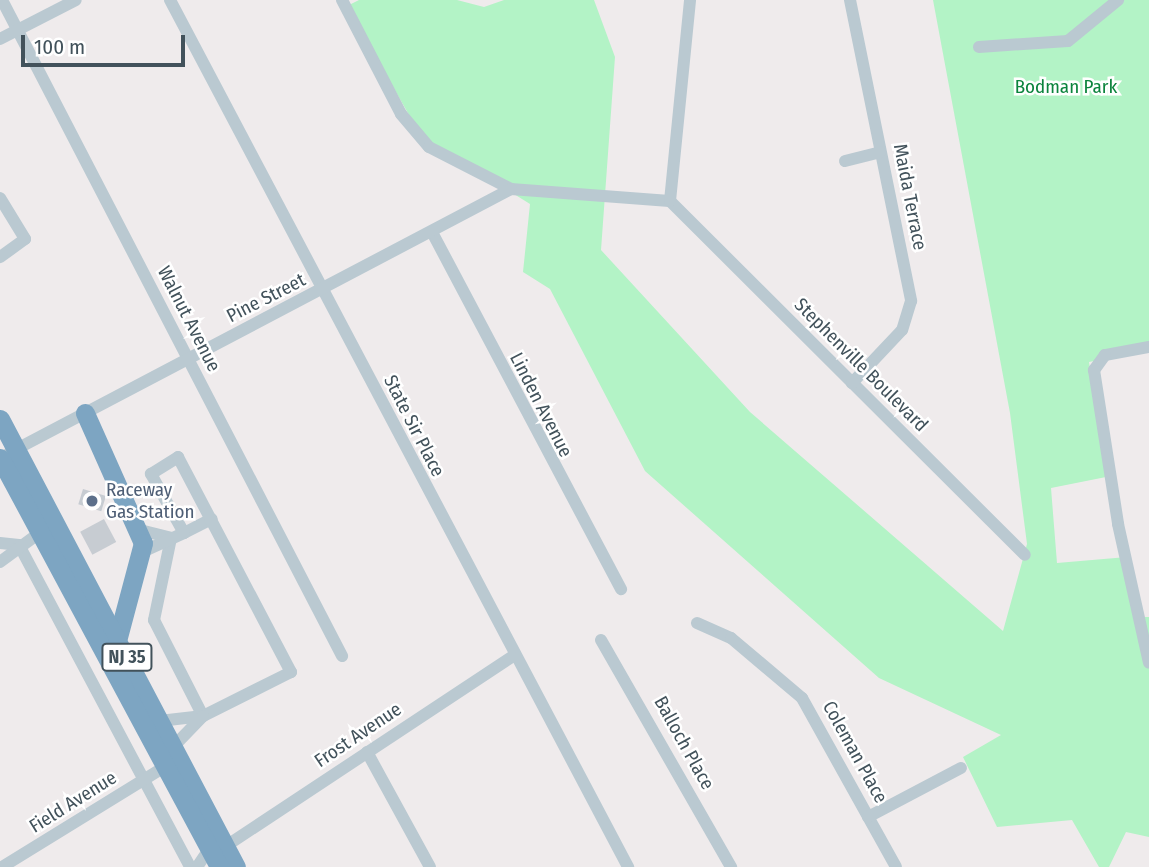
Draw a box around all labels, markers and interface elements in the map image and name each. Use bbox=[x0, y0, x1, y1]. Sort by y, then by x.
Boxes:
scale bar bbox=[24, 21, 189, 65]
text: 100 m bbox=[34, 34, 85, 60]
park label: Bodman Park bbox=[1015, 76, 1117, 98]
street label: Maida Terrace bbox=[889, 142, 931, 252]
street label: Walnut Avenue bbox=[153, 262, 225, 376]
street label: Pine Street bbox=[223, 268, 309, 328]
street label: Stephenville Boulevard bbox=[789, 293, 933, 437]
street label: Linden Avenue bbox=[505, 349, 577, 461]
street label: State Sir Place bbox=[379, 371, 449, 481]
place label: Raceway Gas Station bbox=[106, 479, 194, 523]
marker: Raceway Gas Station bbox=[84, 493, 100, 509]
road number: NJ 35 bbox=[101, 642, 153, 672]
street label: Balloch Place bbox=[649, 692, 719, 794]
street label: Coleman Place bbox=[818, 697, 892, 807]
street label: Frost Avenue bbox=[310, 698, 406, 772]
street label: Field Avenue bbox=[25, 766, 121, 838]

